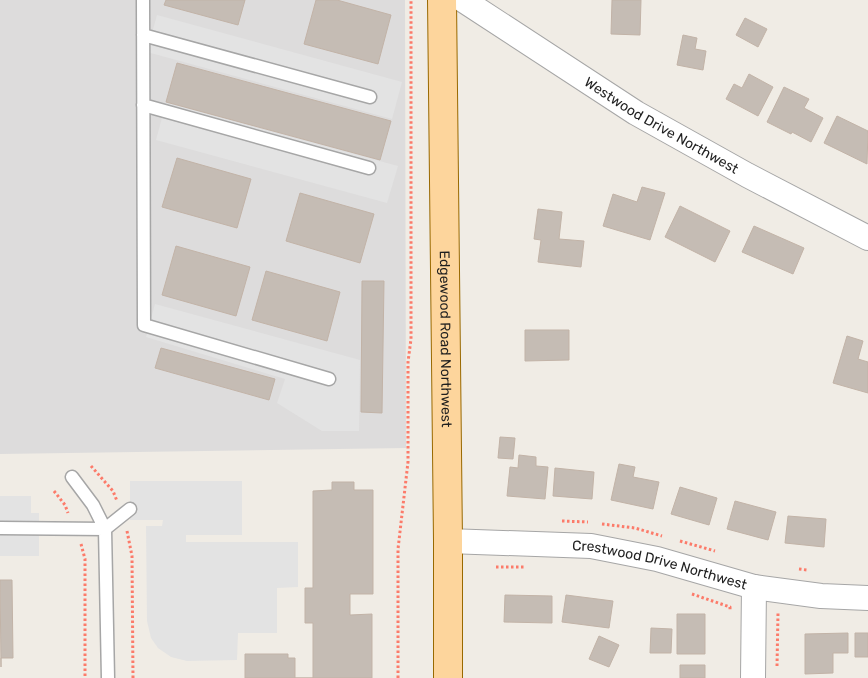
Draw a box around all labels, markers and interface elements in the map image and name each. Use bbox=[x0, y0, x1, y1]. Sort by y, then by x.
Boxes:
street label: Westwood Drive Northwest bbox=[581, 74, 742, 178]
street label: Edgewood Road Northwest bbox=[436, 250, 455, 428]
street label: Crestwood Drive Northwest bbox=[572, 537, 749, 594]

